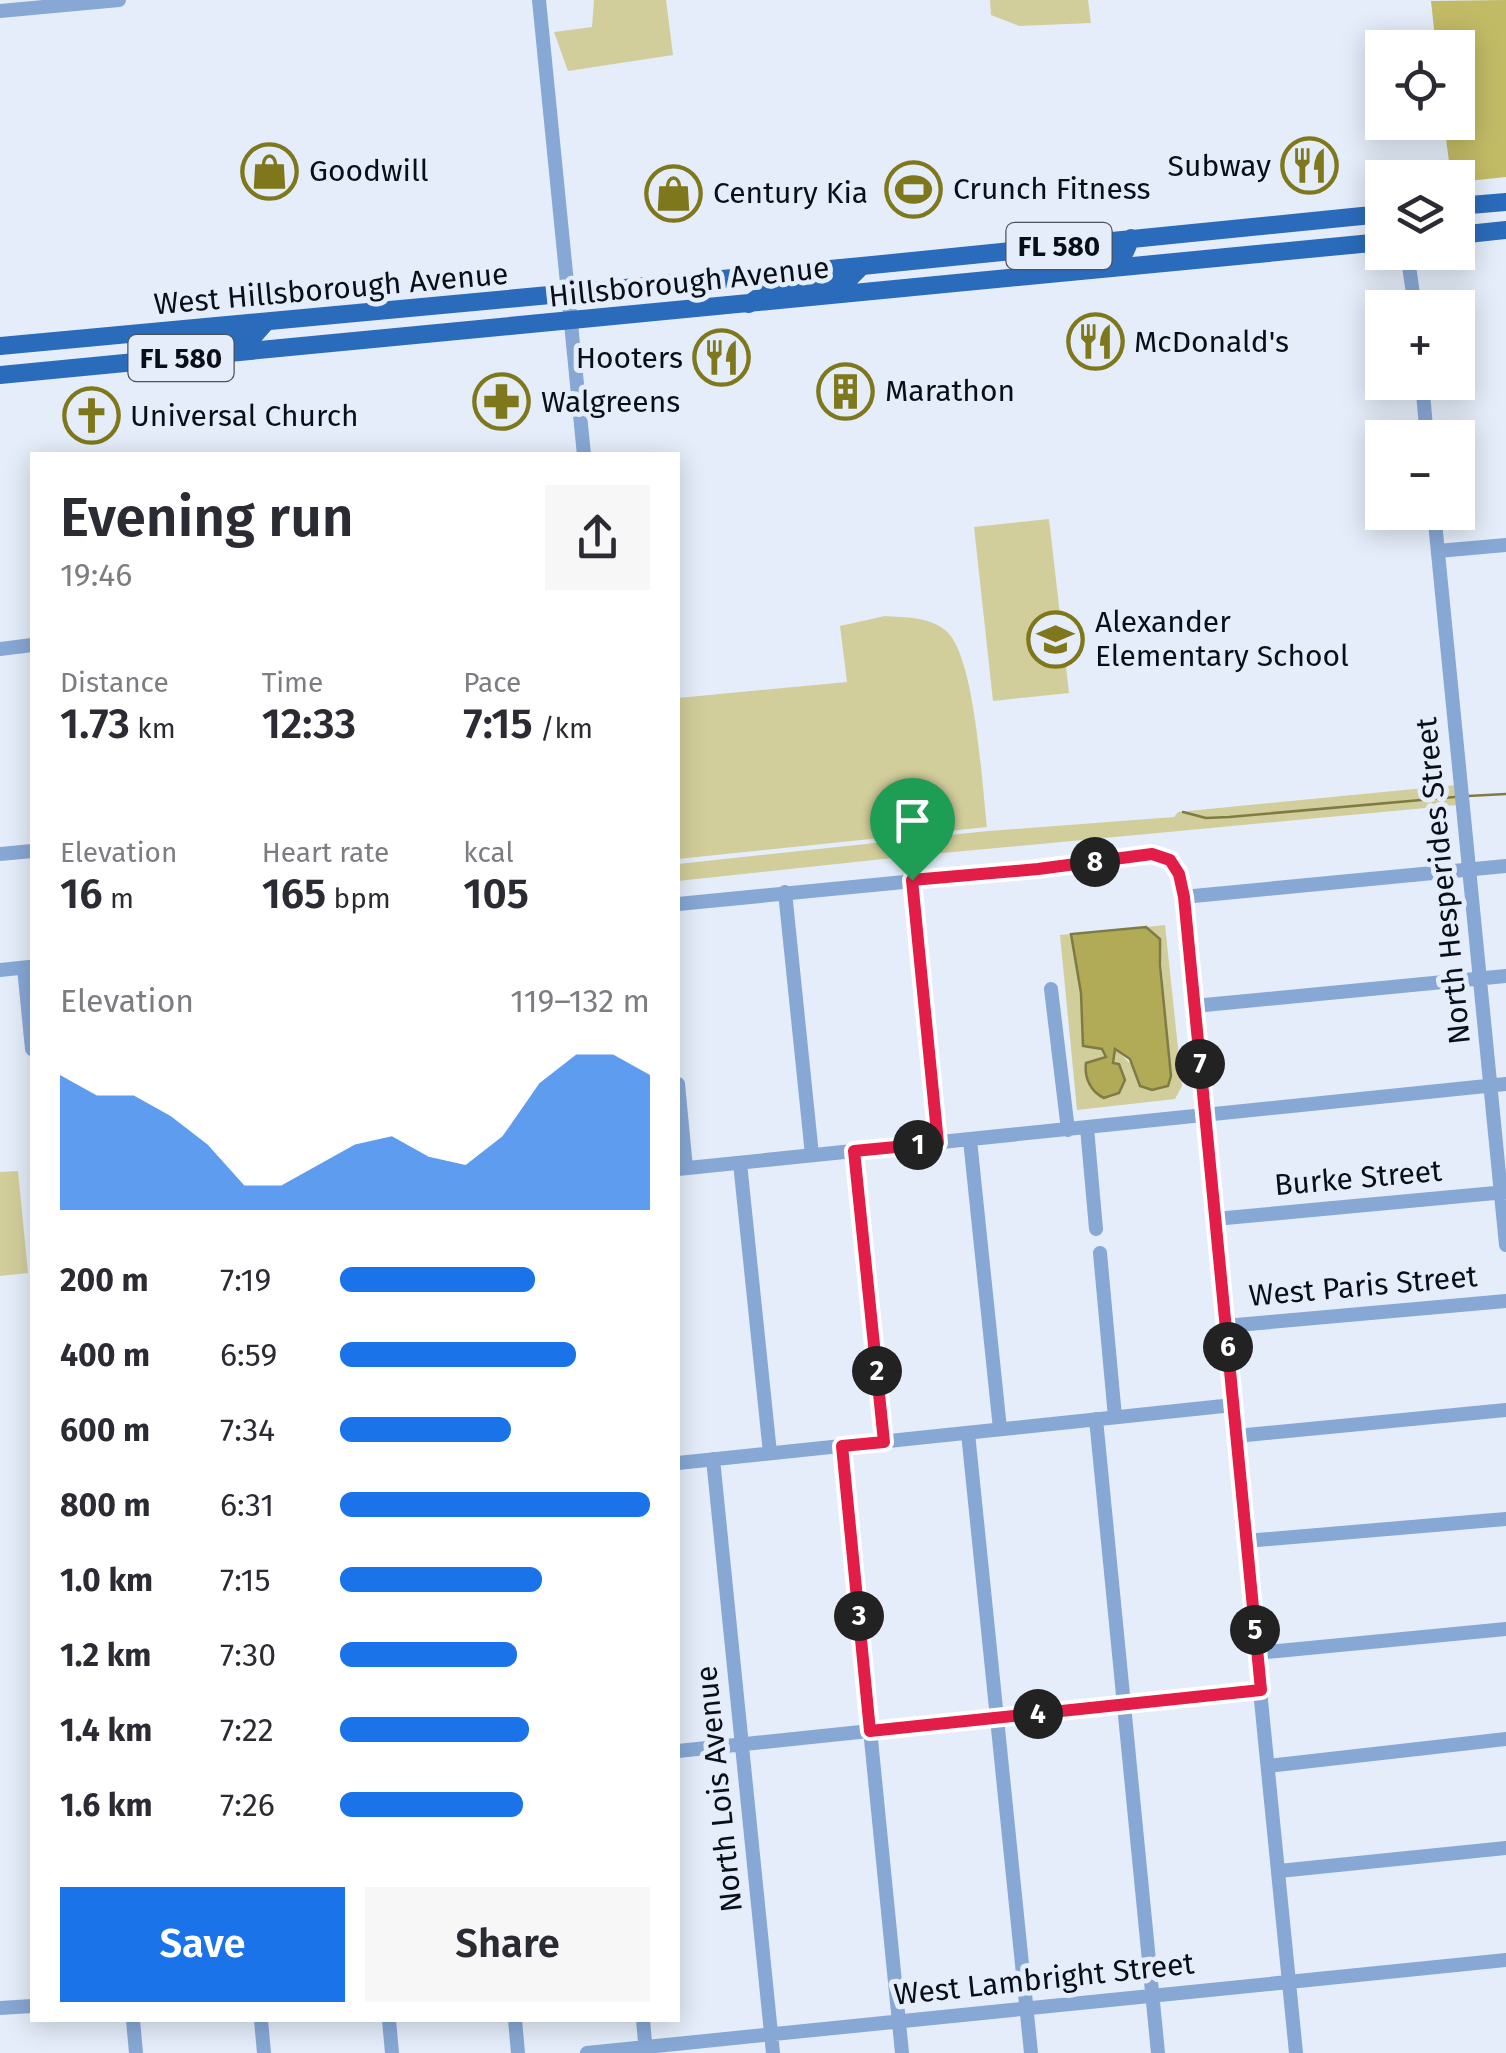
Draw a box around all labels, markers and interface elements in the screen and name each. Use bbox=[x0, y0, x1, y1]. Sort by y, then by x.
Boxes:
map controls bbox=[1365, 30, 1475, 530]
button: locate bbox=[1365, 30, 1475, 140]
restaurant icon: Subway bbox=[1280, 136, 1340, 196]
shop icon: Goodwill bbox=[240, 141, 300, 201]
place label: Subway bbox=[1168, 148, 1271, 184]
place label: Goodwill bbox=[309, 153, 429, 189]
sports icon: Crunch Fitness bbox=[884, 159, 944, 219]
button: layers bbox=[1365, 160, 1475, 270]
shop icon: Century Kia bbox=[644, 163, 704, 223]
place label: Crunch Fitness bbox=[953, 171, 1150, 207]
place label: Century Kia bbox=[713, 175, 868, 211]
road number: FL 580 bbox=[1006, 223, 1112, 269]
street label: Hillsborough Avenue bbox=[547, 249, 831, 315]
street label: West Hillsborough Avenue bbox=[152, 256, 510, 322]
button: + bbox=[1365, 290, 1475, 400]
restaurant icon: McDonald's bbox=[1065, 312, 1125, 372]
place label: McDonald's bbox=[1134, 324, 1289, 360]
restaurant icon: Hooters bbox=[692, 328, 752, 388]
road number: FL 580 bbox=[128, 335, 234, 381]
place label: Hooters bbox=[576, 340, 683, 376]
building icon: Marathon bbox=[816, 361, 876, 421]
pharmacy icon: Walgreens bbox=[472, 372, 532, 432]
place label: Marathon bbox=[885, 373, 1015, 409]
place label: Walgreens bbox=[541, 384, 680, 420]
church icon: Universal Church bbox=[61, 386, 121, 446]
place label: Universal Church bbox=[130, 398, 359, 434]
button: − bbox=[1365, 420, 1475, 530]
text: Evening run bbox=[60, 485, 354, 551]
button: share bbox=[545, 485, 650, 590]
text: 19:46 bbox=[60, 556, 132, 594]
place label: Alexander Elementary School bbox=[1095, 604, 1349, 674]
school or university icon: Alexander Elementary School bbox=[1026, 609, 1086, 669]
text: Distance bbox=[60, 666, 169, 699]
text: Time bbox=[262, 666, 323, 699]
text: Pace bbox=[463, 666, 521, 699]
text: 1.73 bbox=[60, 699, 130, 749]
text: 12:33 bbox=[262, 699, 356, 749]
text: 7:15 bbox=[463, 699, 533, 749]
text: km bbox=[130, 712, 176, 745]
text: /km bbox=[533, 712, 593, 745]
street label: North Hesperides Street bbox=[1408, 716, 1478, 1046]
pin bbox=[870, 778, 955, 881]
icon: arrive bbox=[885, 793, 940, 848]
text: Elevation bbox=[60, 836, 177, 869]
text: Heart rate bbox=[262, 836, 389, 869]
text: kcal bbox=[463, 836, 514, 869]
pin: 8 bbox=[1070, 837, 1120, 887]
text: 8 bbox=[1087, 845, 1103, 878]
text: 16 bbox=[60, 869, 103, 919]
text: 165 bbox=[262, 869, 326, 919]
text: 105 bbox=[463, 869, 529, 919]
text: m bbox=[103, 882, 134, 915]
text: bpm bbox=[326, 882, 391, 915]
text: Elevation bbox=[60, 982, 194, 1020]
text: 119–132 m bbox=[510, 982, 650, 1020]
pin: 7 bbox=[1175, 1039, 1225, 1089]
text: 7 bbox=[1193, 1047, 1207, 1080]
pin: 1 bbox=[893, 1120, 943, 1170]
text: 1 bbox=[912, 1128, 925, 1161]
street label: Burke Street bbox=[1273, 1153, 1443, 1203]
street label: West Paris Street bbox=[1247, 1258, 1479, 1314]
text: 200 m bbox=[60, 1261, 149, 1299]
text: 7:19 bbox=[220, 1261, 271, 1299]
pin: 6 bbox=[1203, 1322, 1253, 1372]
text: 6 bbox=[1220, 1330, 1236, 1363]
text: 400 m bbox=[60, 1336, 150, 1374]
text: 6:59 bbox=[220, 1336, 277, 1374]
pin: 2 bbox=[852, 1346, 902, 1396]
text: 2 bbox=[870, 1354, 884, 1387]
text: 600 m bbox=[60, 1411, 150, 1449]
text: 7:34 bbox=[220, 1411, 275, 1449]
text: 800 m bbox=[60, 1486, 151, 1524]
text: 6:31 bbox=[220, 1486, 274, 1524]
text: 1.0 km bbox=[60, 1561, 153, 1599]
text: 7:15 bbox=[220, 1561, 271, 1599]
pin: 3 bbox=[834, 1591, 884, 1641]
text: 3 bbox=[852, 1599, 866, 1632]
pin: 5 bbox=[1230, 1605, 1280, 1655]
text: 5 bbox=[1247, 1613, 1263, 1646]
text: 1.2 km bbox=[60, 1636, 151, 1674]
text: 7:30 bbox=[220, 1636, 276, 1674]
street label: North Lois Avenue bbox=[688, 1664, 750, 1914]
pin: 4 bbox=[1013, 1689, 1063, 1739]
text: 4 bbox=[1030, 1697, 1046, 1730]
text: 1.4 km bbox=[60, 1711, 152, 1749]
text: 7:22 bbox=[220, 1711, 274, 1749]
text: 1.6 km bbox=[60, 1786, 153, 1824]
text: 7:26 bbox=[220, 1786, 275, 1824]
button: Save bbox=[60, 1887, 345, 2002]
button: Share bbox=[365, 1887, 650, 2002]
street label: West Lambright Street bbox=[892, 1945, 1196, 2013]

